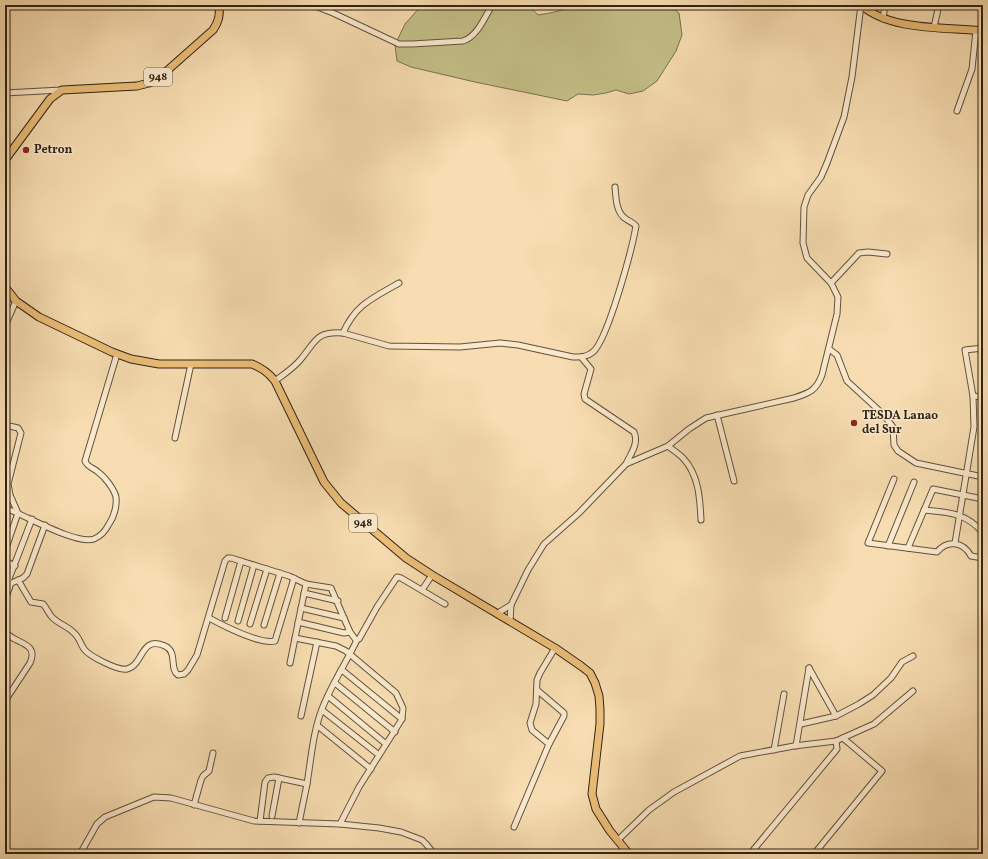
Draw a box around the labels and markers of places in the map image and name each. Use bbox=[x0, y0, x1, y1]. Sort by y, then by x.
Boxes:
place label: Petron bbox=[34, 142, 73, 158]
marker: Petron bbox=[21, 145, 31, 155]
place label: TESDA Lanao del Sur bbox=[862, 408, 938, 438]
marker: TESDA Lanao del Sur bbox=[849, 418, 859, 428]

